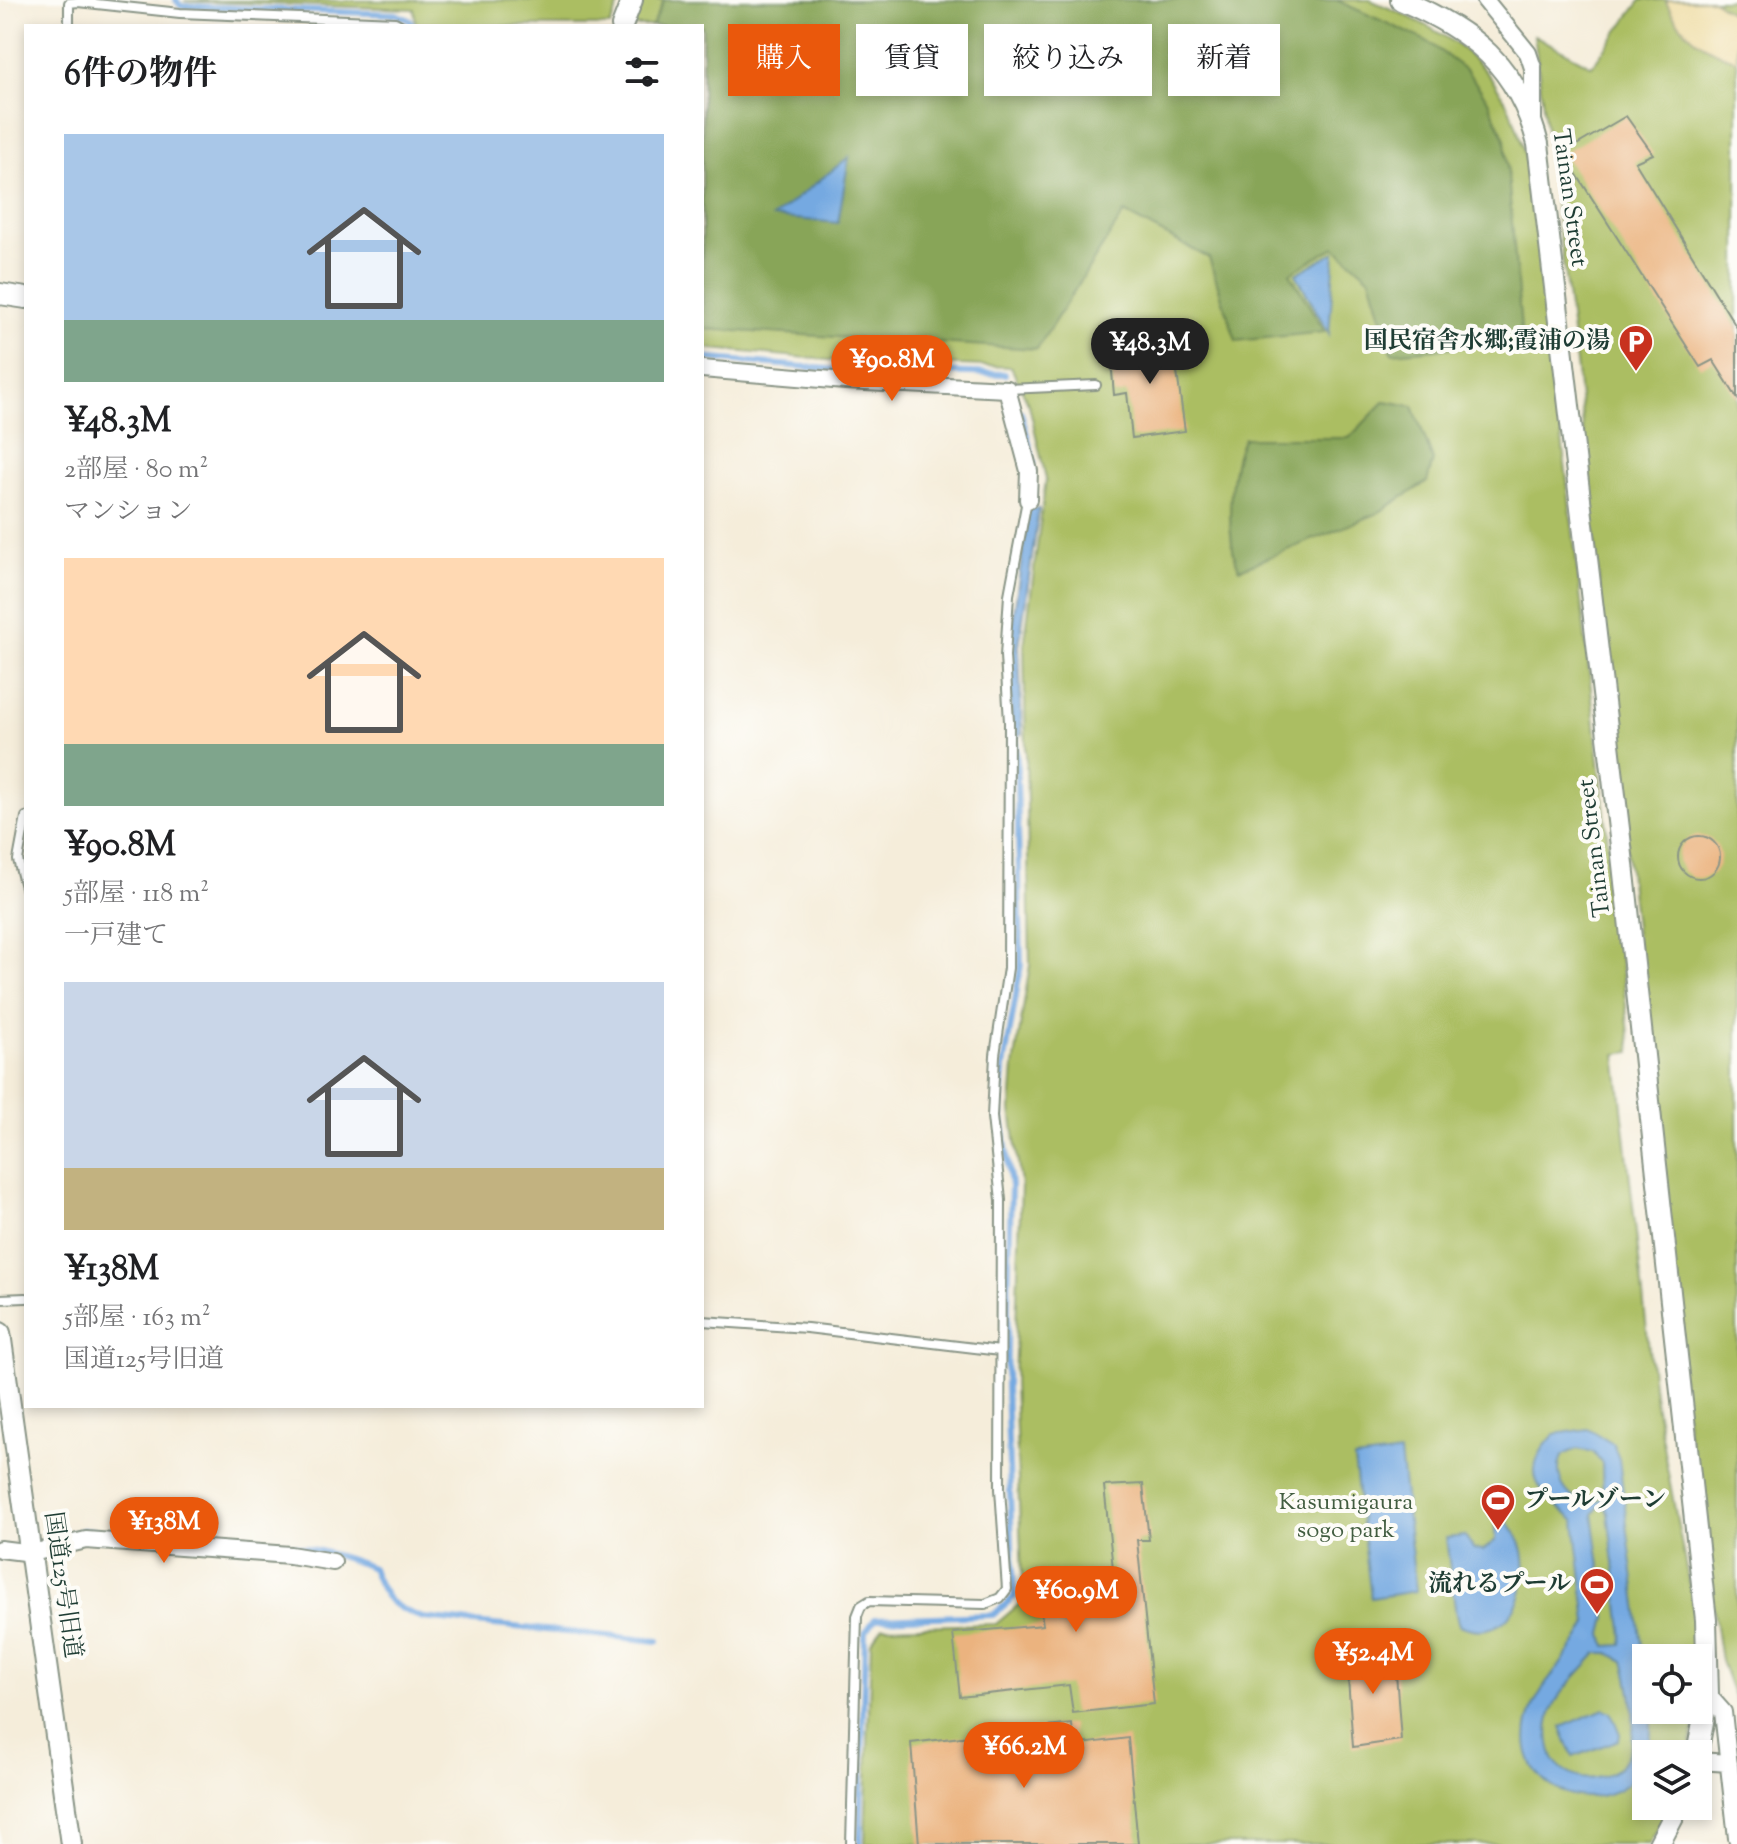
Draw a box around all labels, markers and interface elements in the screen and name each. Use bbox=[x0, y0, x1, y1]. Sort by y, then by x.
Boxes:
chip: 購入 bbox=[728, 24, 840, 96]
chip: 賃貸 bbox=[856, 24, 968, 96]
chip: 絞り込み bbox=[984, 24, 1152, 96]
chip: 新着 bbox=[1168, 24, 1280, 96]
icon: filters bbox=[620, 50, 664, 94]
text: 6件の物件 bbox=[64, 51, 217, 100]
street label: Tainan Street bbox=[1542, 127, 1596, 269]
icon: home bbox=[292, 186, 436, 330]
pin: ¥48.3M bbox=[1085, 318, 1215, 386]
parking icon: 国民宿舎水郷;霞浦の湯 bbox=[1617, 323, 1655, 373]
text: ¥48.3M bbox=[1109, 325, 1191, 362]
place label: 国民宿舎水郷;霞浦の湯 bbox=[1364, 325, 1610, 359]
pin: ¥90.8M bbox=[827, 335, 957, 403]
text: ¥90.8M bbox=[849, 342, 935, 379]
text: ¥48.3M bbox=[64, 398, 171, 447]
text: 2部屋 · 80 m² bbox=[64, 452, 208, 489]
text: マンション bbox=[64, 494, 193, 531]
icon: home bbox=[292, 610, 436, 754]
street label: Tainan Street bbox=[1570, 777, 1620, 919]
text: ¥90.8M bbox=[64, 822, 176, 871]
text: 5部屋 · 118 m² bbox=[64, 876, 209, 913]
text: 一戸建て bbox=[64, 918, 168, 955]
icon: home bbox=[292, 1034, 436, 1178]
text: ¥138M bbox=[64, 1246, 159, 1295]
text: 5部屋 · 163 m² bbox=[64, 1300, 211, 1337]
text: 国道125号旧道 bbox=[64, 1342, 224, 1379]
sports icon: プールゾーン bbox=[1479, 1482, 1517, 1532]
place label: プールゾーン bbox=[1524, 1484, 1666, 1518]
park label: Kasumigaura sogo park bbox=[1279, 1486, 1413, 1548]
pin: ¥138M bbox=[108, 1497, 220, 1565]
text: ¥138M bbox=[128, 1504, 200, 1541]
street label: 国道125号旧道 bbox=[35, 1510, 89, 1660]
pin: ¥60.9M bbox=[1011, 1566, 1141, 1634]
sports icon: 流れるプール bbox=[1578, 1566, 1616, 1616]
place label: 流れるプール bbox=[1428, 1568, 1571, 1602]
text: ¥60.9M bbox=[1033, 1573, 1119, 1610]
pin: ¥52.4M bbox=[1308, 1628, 1438, 1696]
text: ¥52.4M bbox=[1332, 1635, 1414, 1672]
map controls bbox=[1632, 1644, 1712, 1820]
button: locate bbox=[1632, 1644, 1712, 1724]
pin: ¥66.2M bbox=[959, 1722, 1089, 1790]
text: ¥66.2M bbox=[981, 1729, 1067, 1766]
button: layers bbox=[1632, 1740, 1712, 1820]

